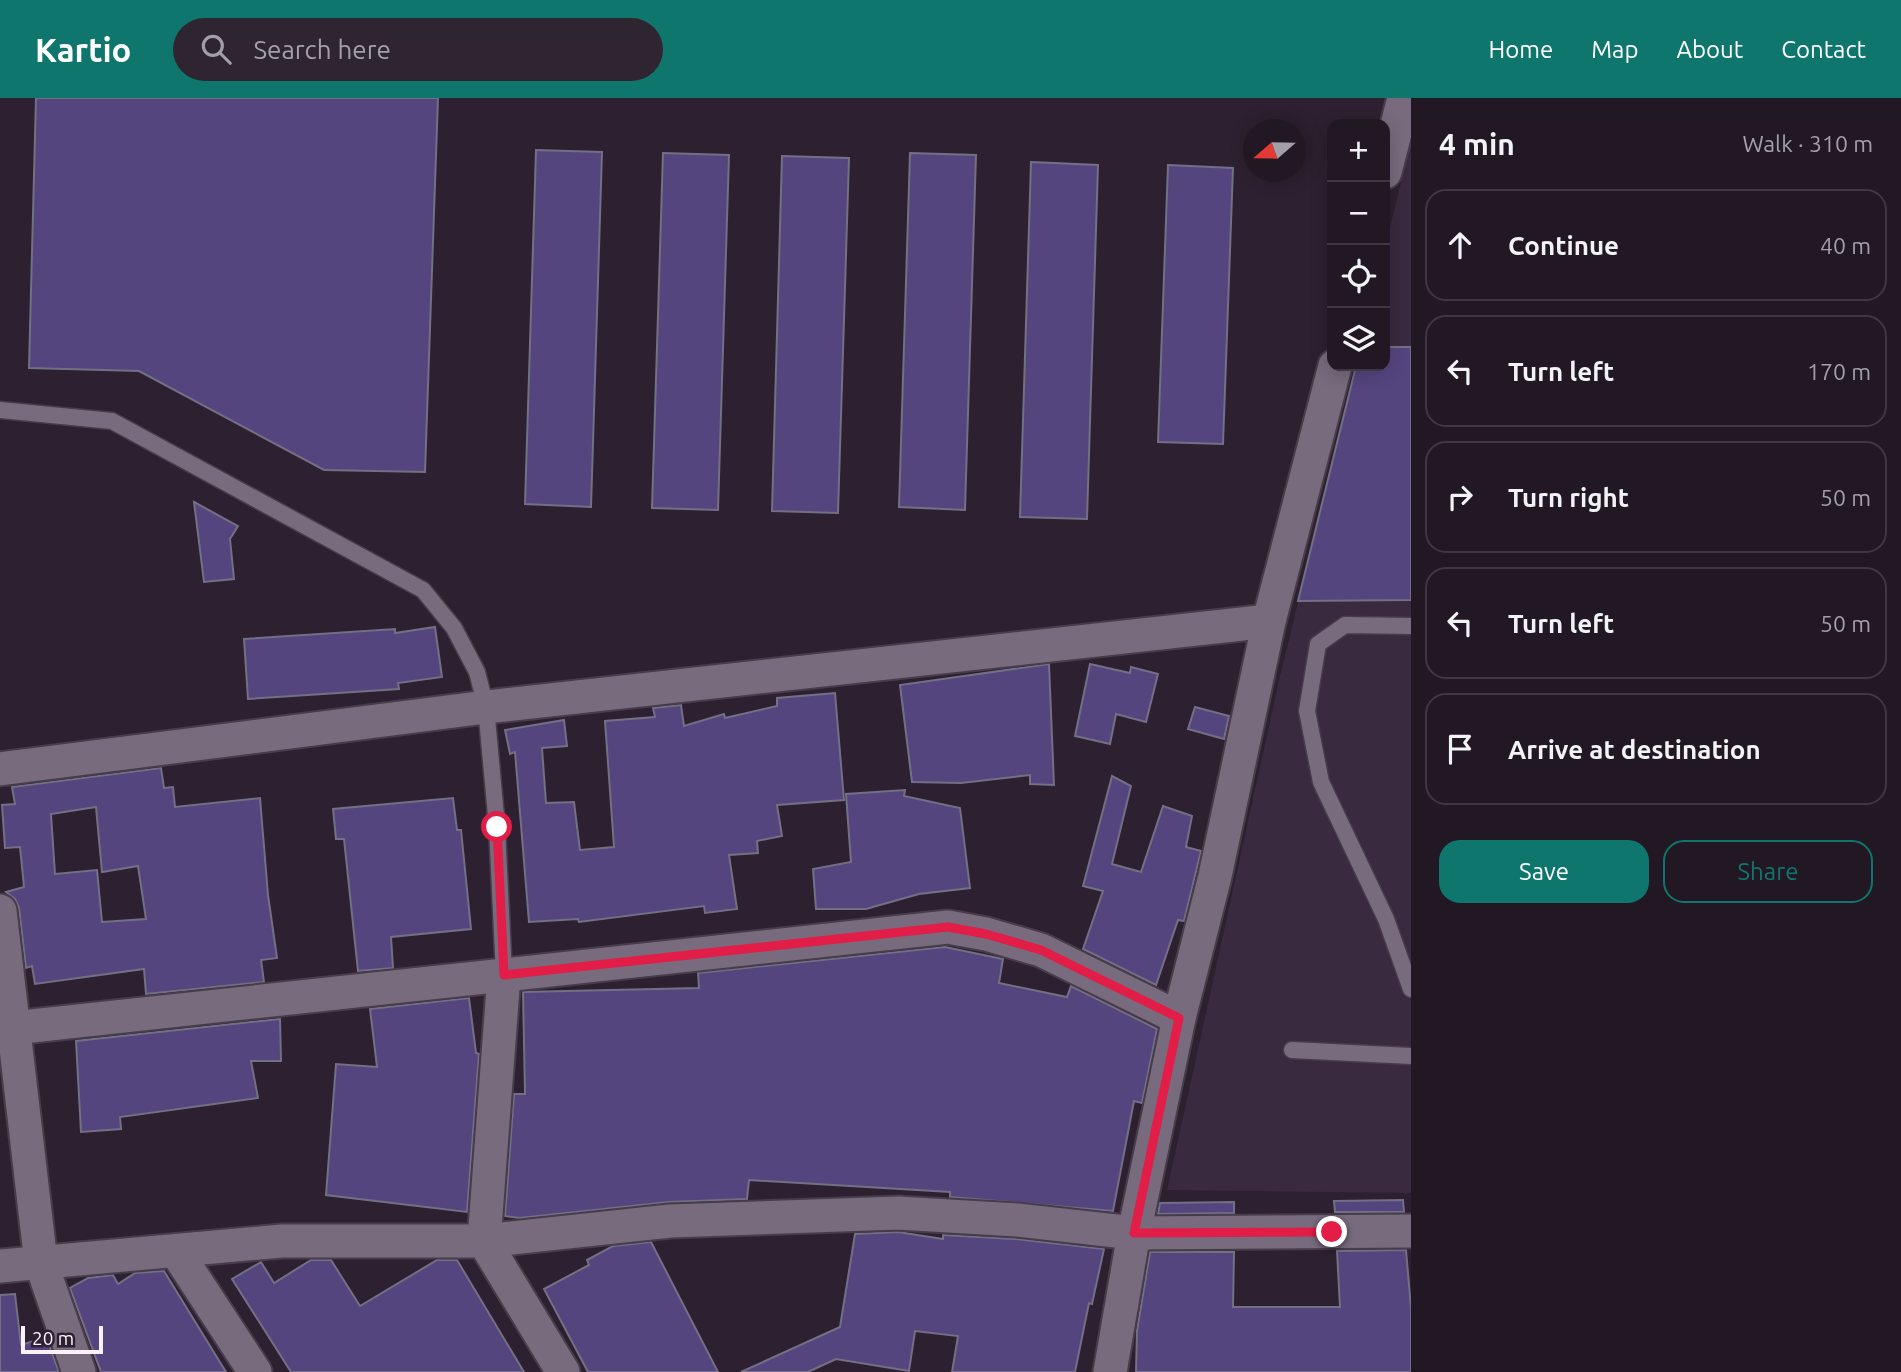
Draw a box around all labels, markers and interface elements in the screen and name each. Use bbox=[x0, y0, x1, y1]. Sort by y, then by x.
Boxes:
search box bbox=[173, 18, 663, 81]
icon: search bbox=[197, 30, 235, 68]
text: Kartio bbox=[35, 31, 131, 68]
text: Search here bbox=[253, 35, 391, 64]
text: Home bbox=[1488, 36, 1553, 63]
text: Map bbox=[1591, 36, 1638, 63]
text: About bbox=[1676, 36, 1743, 63]
text: Contact bbox=[1781, 36, 1866, 63]
north arrow bbox=[1243, 119, 1306, 182]
map controls bbox=[1327, 119, 1390, 371]
button: + bbox=[1327, 119, 1390, 182]
text: 4 min bbox=[1439, 127, 1515, 161]
text: Walk · 310 m bbox=[1742, 131, 1873, 156]
button: − bbox=[1327, 182, 1390, 245]
icon: ahead bbox=[1441, 226, 1479, 264]
text: Continue bbox=[1508, 231, 1619, 260]
text: 40 m bbox=[1820, 233, 1871, 258]
button: locate bbox=[1327, 245, 1390, 308]
button: layers bbox=[1327, 308, 1390, 371]
icon: left bbox=[1441, 352, 1479, 390]
text: Turn left bbox=[1508, 357, 1614, 386]
text: 170 m bbox=[1807, 359, 1871, 384]
icon: right bbox=[1441, 478, 1479, 516]
text: Turn right bbox=[1508, 483, 1629, 512]
text: 50 m bbox=[1820, 485, 1871, 510]
icon: left bbox=[1441, 604, 1479, 642]
text: Turn left bbox=[1508, 609, 1614, 638]
text: 50 m bbox=[1820, 611, 1871, 636]
icon: arrive bbox=[1441, 730, 1479, 768]
text: Arrive at destination bbox=[1508, 735, 1761, 764]
route start bbox=[481, 811, 512, 842]
button: Save bbox=[1439, 840, 1649, 903]
button: Share bbox=[1663, 840, 1873, 903]
route end bbox=[1316, 1216, 1347, 1247]
scale bar bbox=[21, 1323, 103, 1355]
text: 20 m bbox=[32, 1327, 74, 1349]

